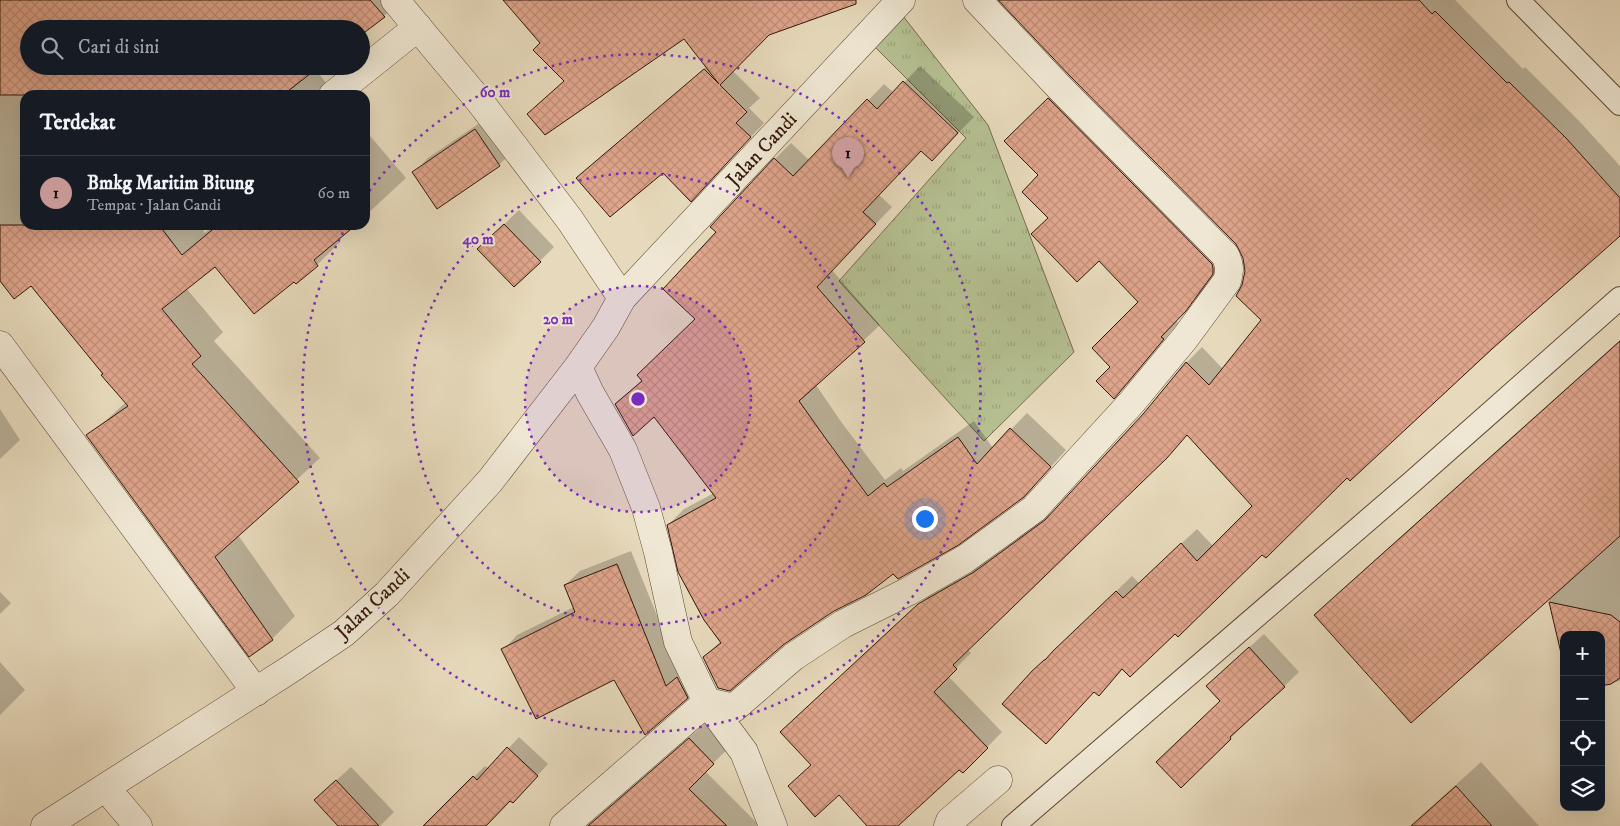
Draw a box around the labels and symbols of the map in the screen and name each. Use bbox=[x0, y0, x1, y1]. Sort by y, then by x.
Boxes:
text: 60 m bbox=[480, 83, 511, 102]
street label: Jalan Candi bbox=[720, 108, 803, 194]
pin: 1 bbox=[832, 137, 864, 178]
text: 40 m bbox=[461, 230, 494, 249]
text: 20 m bbox=[543, 310, 574, 329]
centre of rings bbox=[629, 390, 647, 408]
your location bbox=[912, 506, 938, 532]
street label: Jalan Candi bbox=[329, 563, 415, 646]

